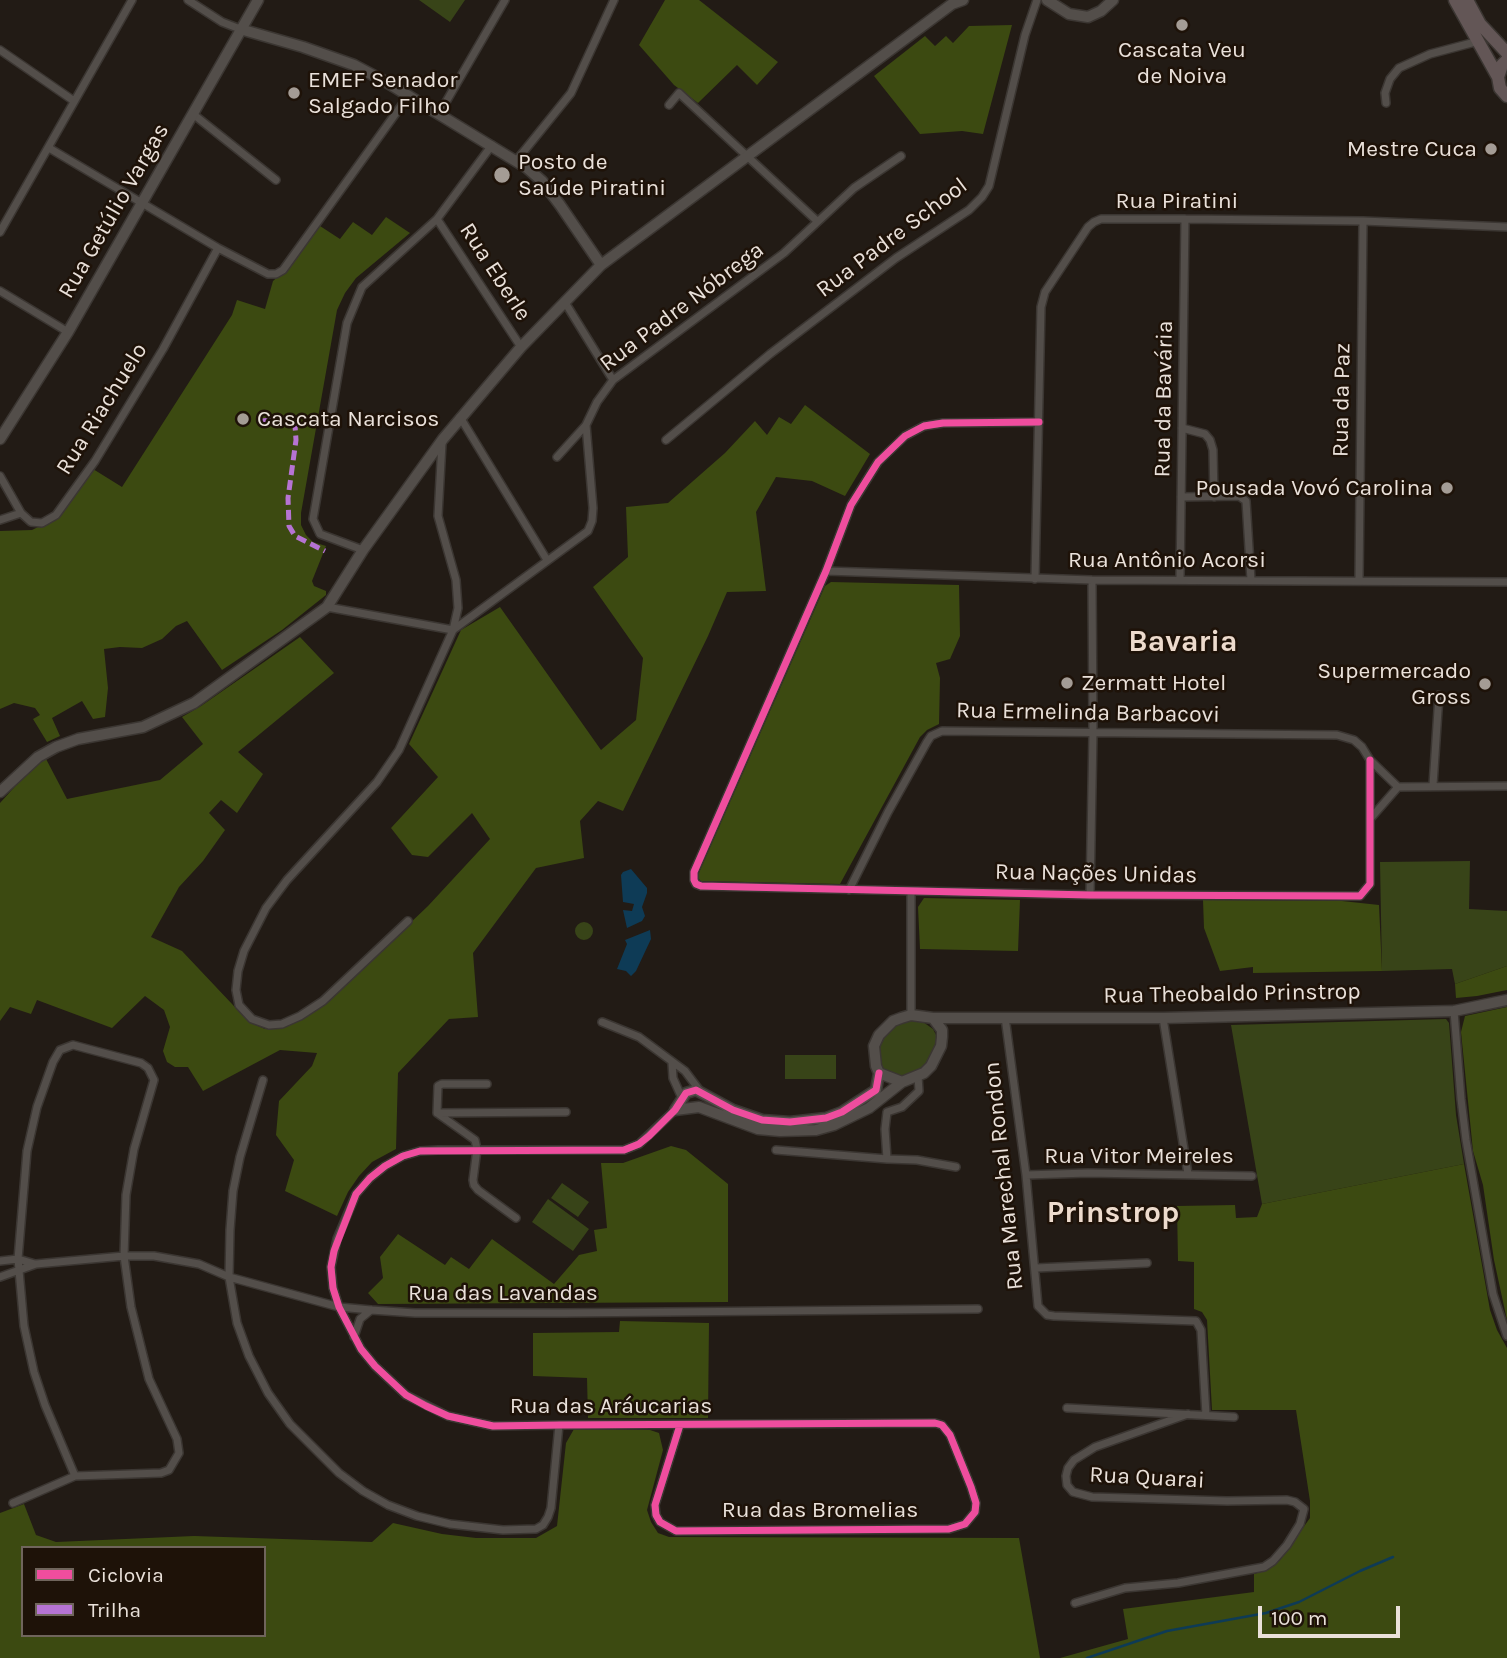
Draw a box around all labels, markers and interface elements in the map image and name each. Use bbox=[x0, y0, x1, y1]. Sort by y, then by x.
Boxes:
marker: Cascata Veu de Noiva bbox=[1174, 17, 1190, 33]
place label: Cascata Veu de Noiva bbox=[1118, 36, 1246, 90]
place label: EMEF Senador Salgado Filho bbox=[308, 66, 458, 120]
marker: EMEF Senador Salgado Filho bbox=[286, 85, 302, 101]
street label: Rua Getúlio Vargas bbox=[53, 119, 175, 303]
place label: Mestre Cuca bbox=[1347, 135, 1477, 163]
marker: Mestre Cuca bbox=[1483, 141, 1499, 157]
place label: Posto de Saúde Piratini bbox=[518, 148, 666, 202]
marker: Posto de Saúde Piratini bbox=[492, 165, 512, 185]
street label: Rua Padre School bbox=[811, 172, 973, 304]
street label: Rua Piratini bbox=[1116, 187, 1238, 215]
street label: Rua Eberle bbox=[453, 218, 537, 326]
street label: Rua Padre Nóbrega bbox=[594, 236, 770, 378]
street label: Rua da Bavária bbox=[1149, 320, 1179, 478]
street label: Rua Riachuelo bbox=[50, 338, 154, 480]
street label: Rua da Paz bbox=[1327, 343, 1357, 457]
place label: Cascata Narcisos bbox=[257, 405, 439, 433]
marker: Cascata Narcisos bbox=[235, 411, 251, 427]
place label: Pousada Vovó Carolina bbox=[1195, 474, 1433, 502]
marker: Pousada Vovó Carolina bbox=[1439, 480, 1455, 496]
street label: Rua Antônio Acorsi bbox=[1068, 546, 1266, 574]
district label: Bavaria bbox=[1128, 624, 1238, 660]
place label: Supermercado Gross bbox=[1317, 657, 1471, 711]
place label: Zermatt Hotel bbox=[1081, 669, 1227, 697]
marker: Zermatt Hotel bbox=[1059, 675, 1075, 691]
marker: Supermercado Gross bbox=[1477, 676, 1493, 692]
street label: Rua Ermelinda Barbacovi bbox=[956, 697, 1220, 729]
street label: Rua Nações Unidas bbox=[995, 858, 1197, 890]
street label: Rua Theobaldo Prinstrop bbox=[1103, 978, 1361, 1010]
street label: Rua Marechal Rondon bbox=[978, 1061, 1030, 1291]
street label: Rua Vitor Meireles bbox=[1044, 1142, 1234, 1170]
district label: Prinstrop bbox=[1047, 1195, 1179, 1231]
street label: Rua das Lavandas bbox=[408, 1279, 598, 1307]
street label: Rua das Aráucarias bbox=[510, 1392, 712, 1420]
street label: Rua Quarai bbox=[1089, 1461, 1205, 1495]
street label: Rua das Bromelias bbox=[722, 1496, 918, 1524]
legend bbox=[21, 1546, 266, 1637]
text: Ciclovia bbox=[88, 1563, 164, 1587]
scale bar bbox=[1262, 1592, 1404, 1636]
text: Trilha bbox=[88, 1598, 141, 1622]
text: 100 m bbox=[1271, 1606, 1328, 1630]

